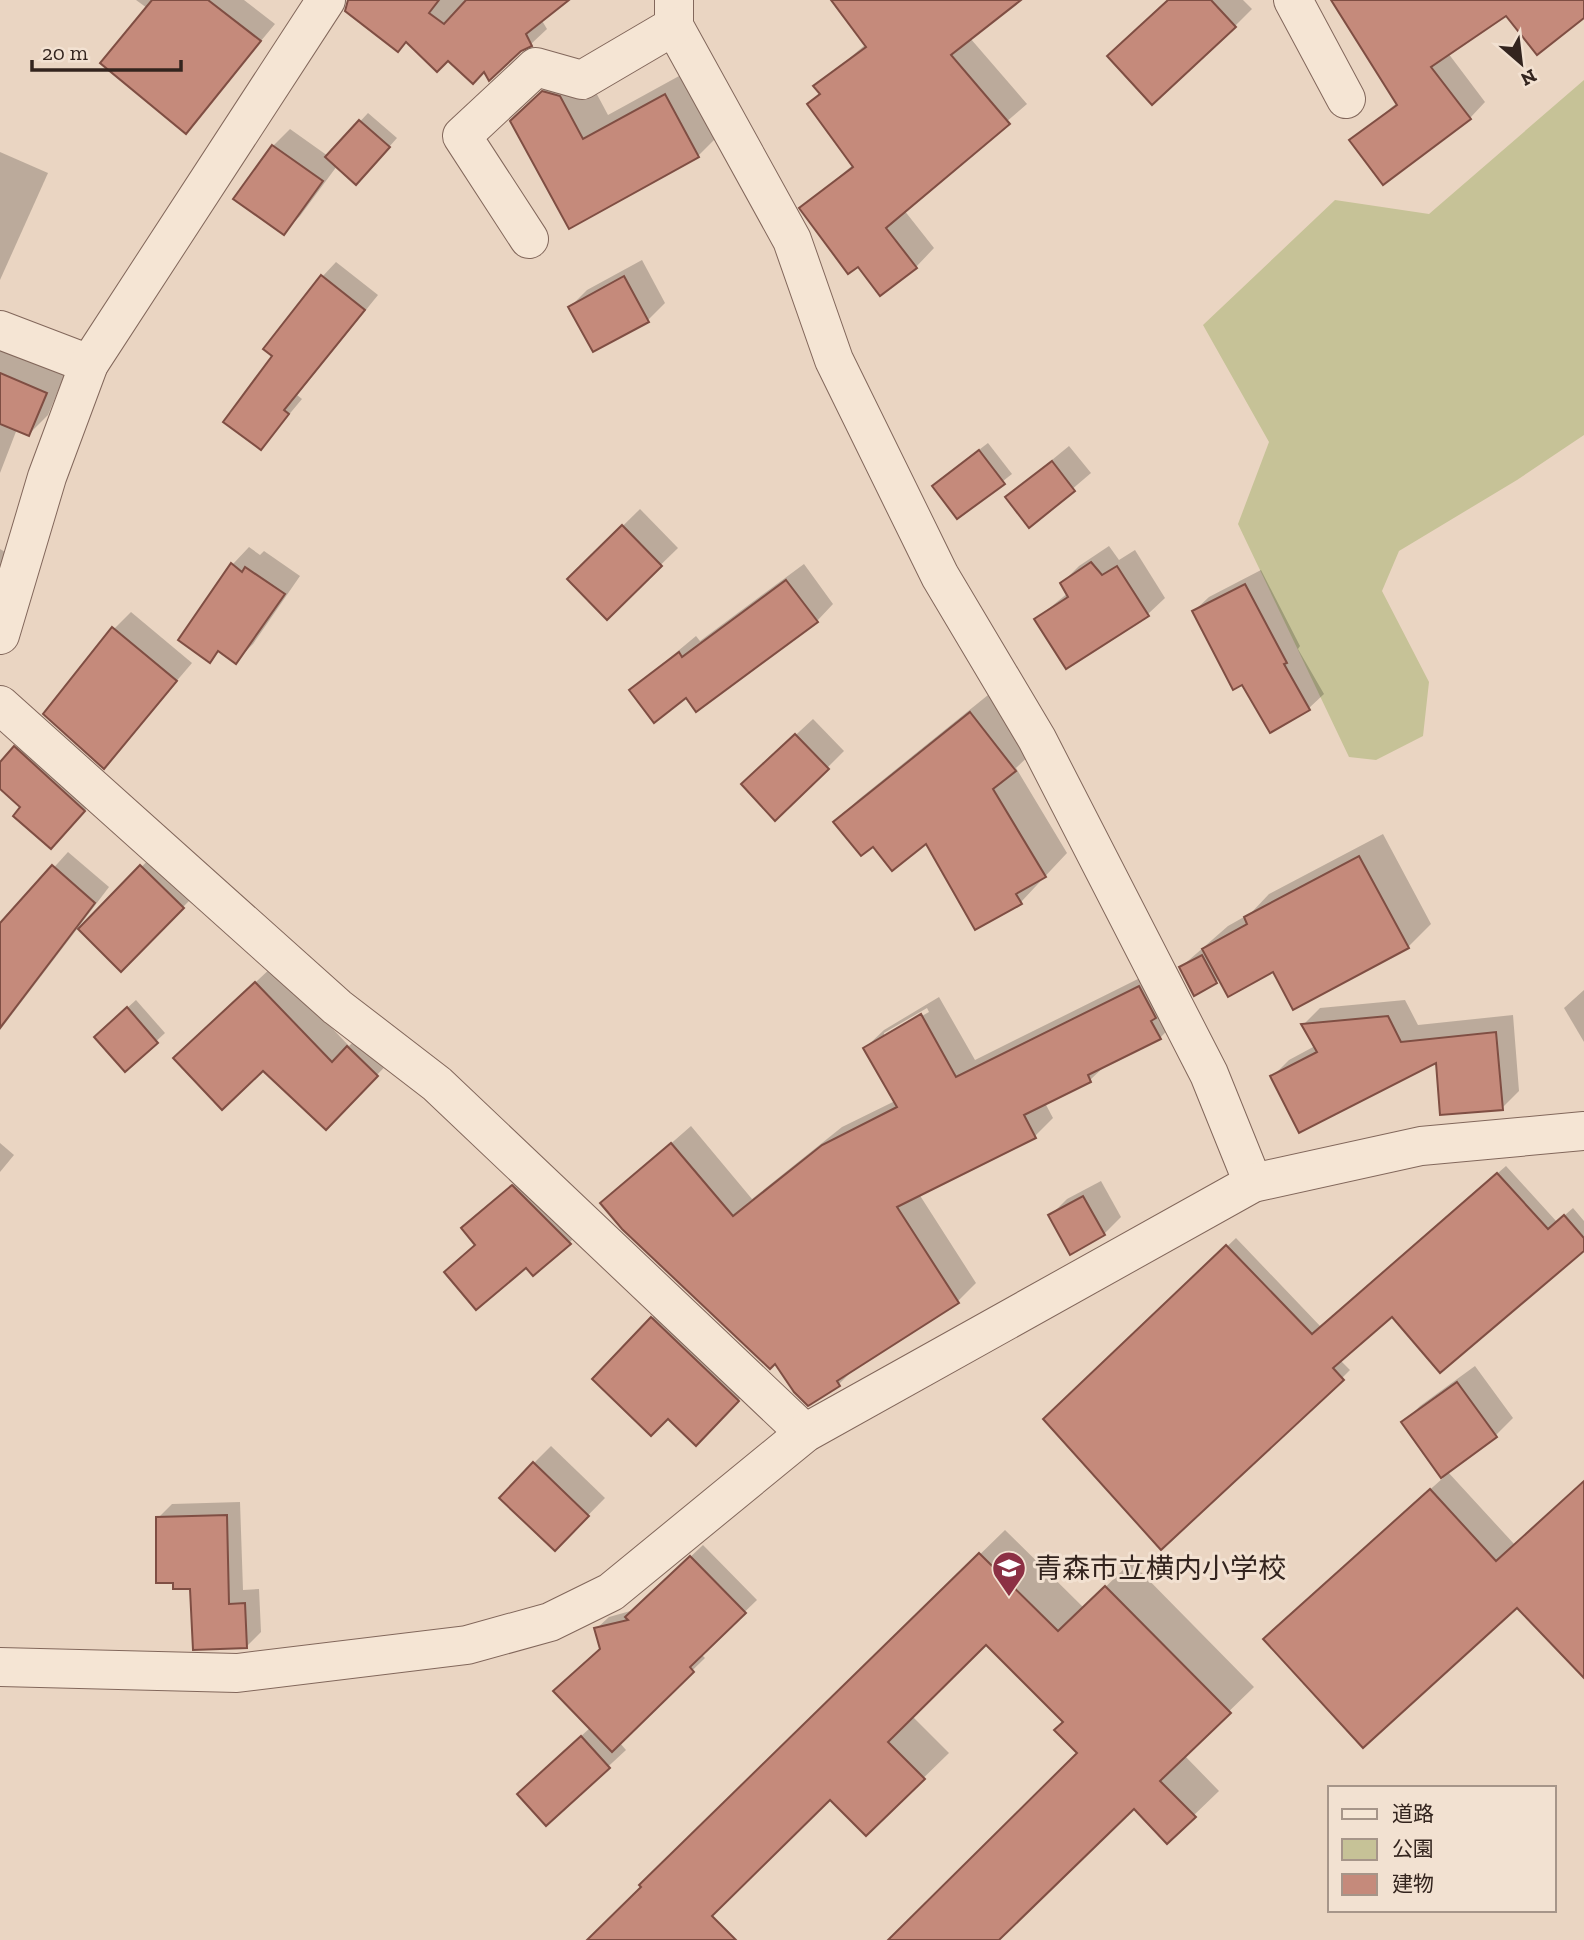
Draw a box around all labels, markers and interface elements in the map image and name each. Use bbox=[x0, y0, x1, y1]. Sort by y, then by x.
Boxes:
scale bar bbox=[32, 28, 180, 72]
north arrow bbox=[1486, 28, 1556, 98]
text: 20 m bbox=[42, 40, 88, 65]
text: N bbox=[1517, 64, 1541, 91]
school or university icon: 青森市立横内小学校 bbox=[990, 1549, 1028, 1598]
place label: 青森市立横内小学校 bbox=[1034, 1552, 1286, 1585]
legend bbox=[1328, 1786, 1556, 1912]
text: 道路 bbox=[1392, 1801, 1434, 1826]
text: 公園 bbox=[1392, 1836, 1434, 1861]
text: 建物 bbox=[1392, 1871, 1434, 1896]

